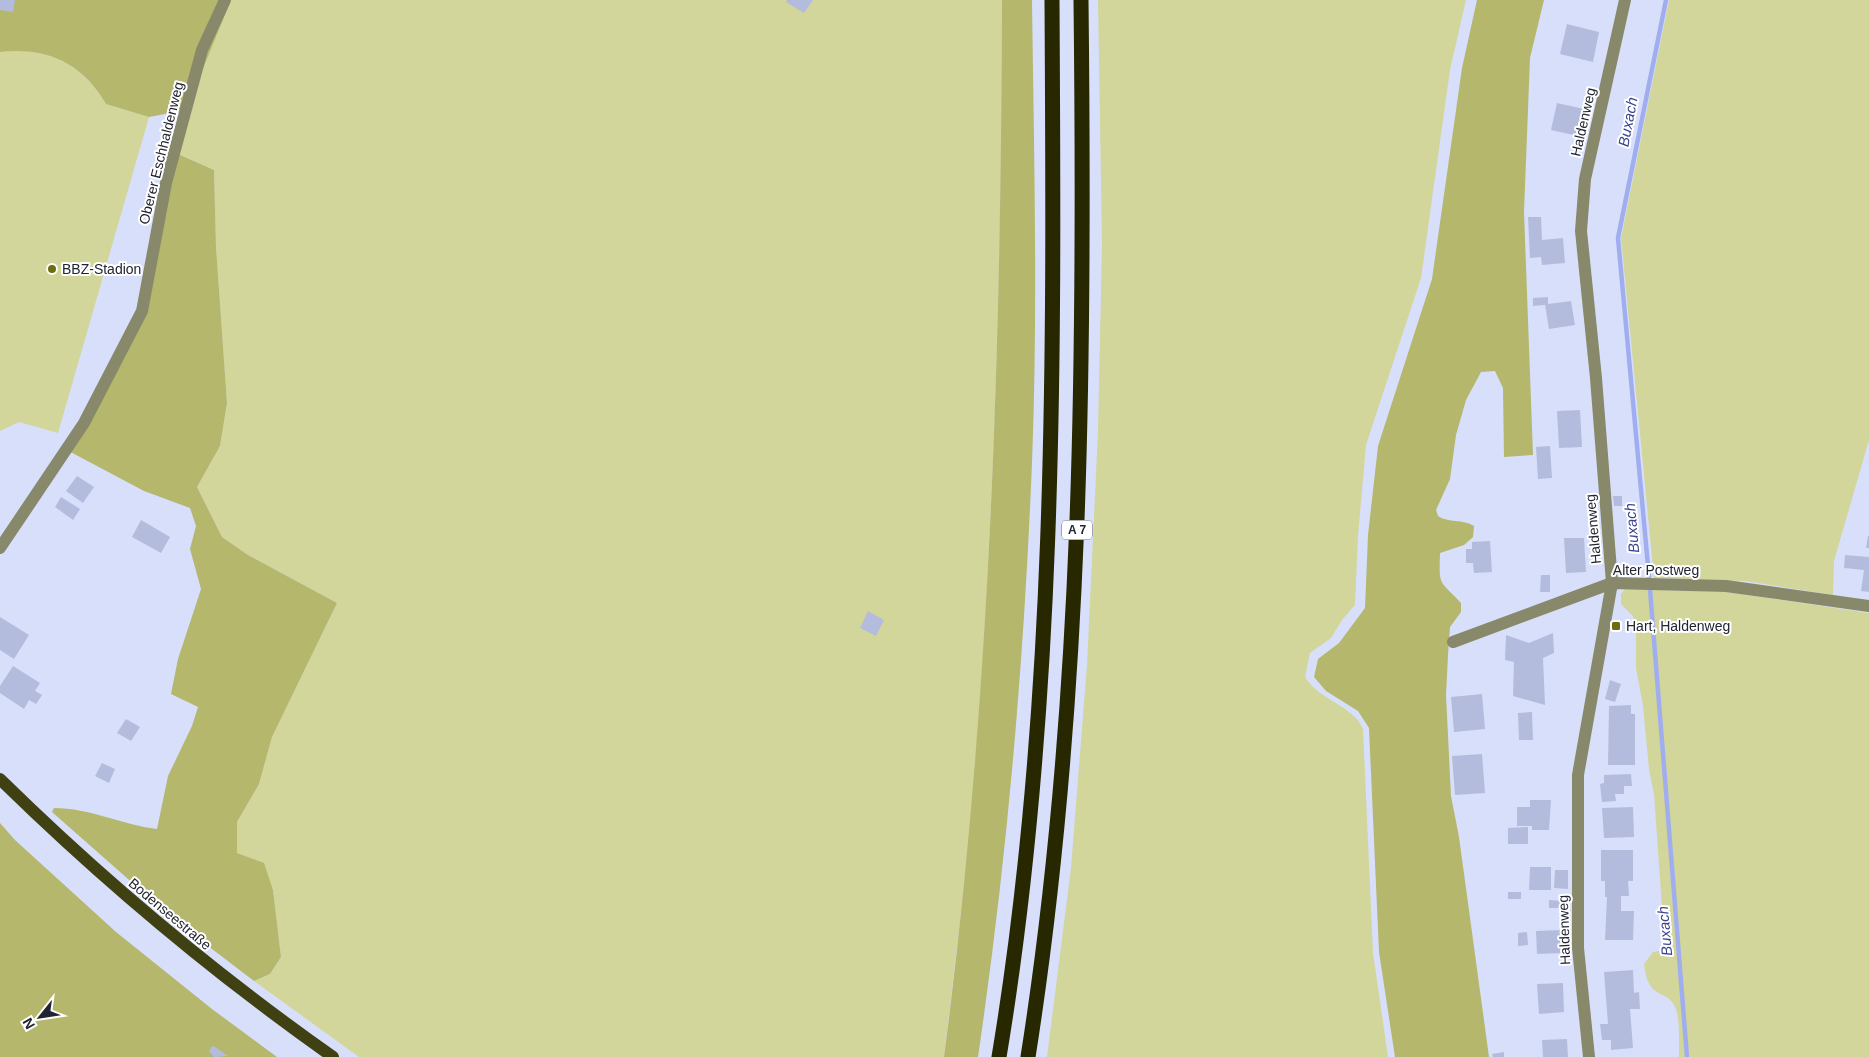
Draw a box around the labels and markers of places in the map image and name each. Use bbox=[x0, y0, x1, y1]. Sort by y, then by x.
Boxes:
place label: BBZ-Stadion bbox=[62, 261, 141, 277]
marker: BBZ-Stadion bbox=[46, 263, 58, 275]
place label: Hart, Haldenweg bbox=[1626, 618, 1730, 634]
marker: Hart, Haldenweg bbox=[1610, 620, 1622, 632]

